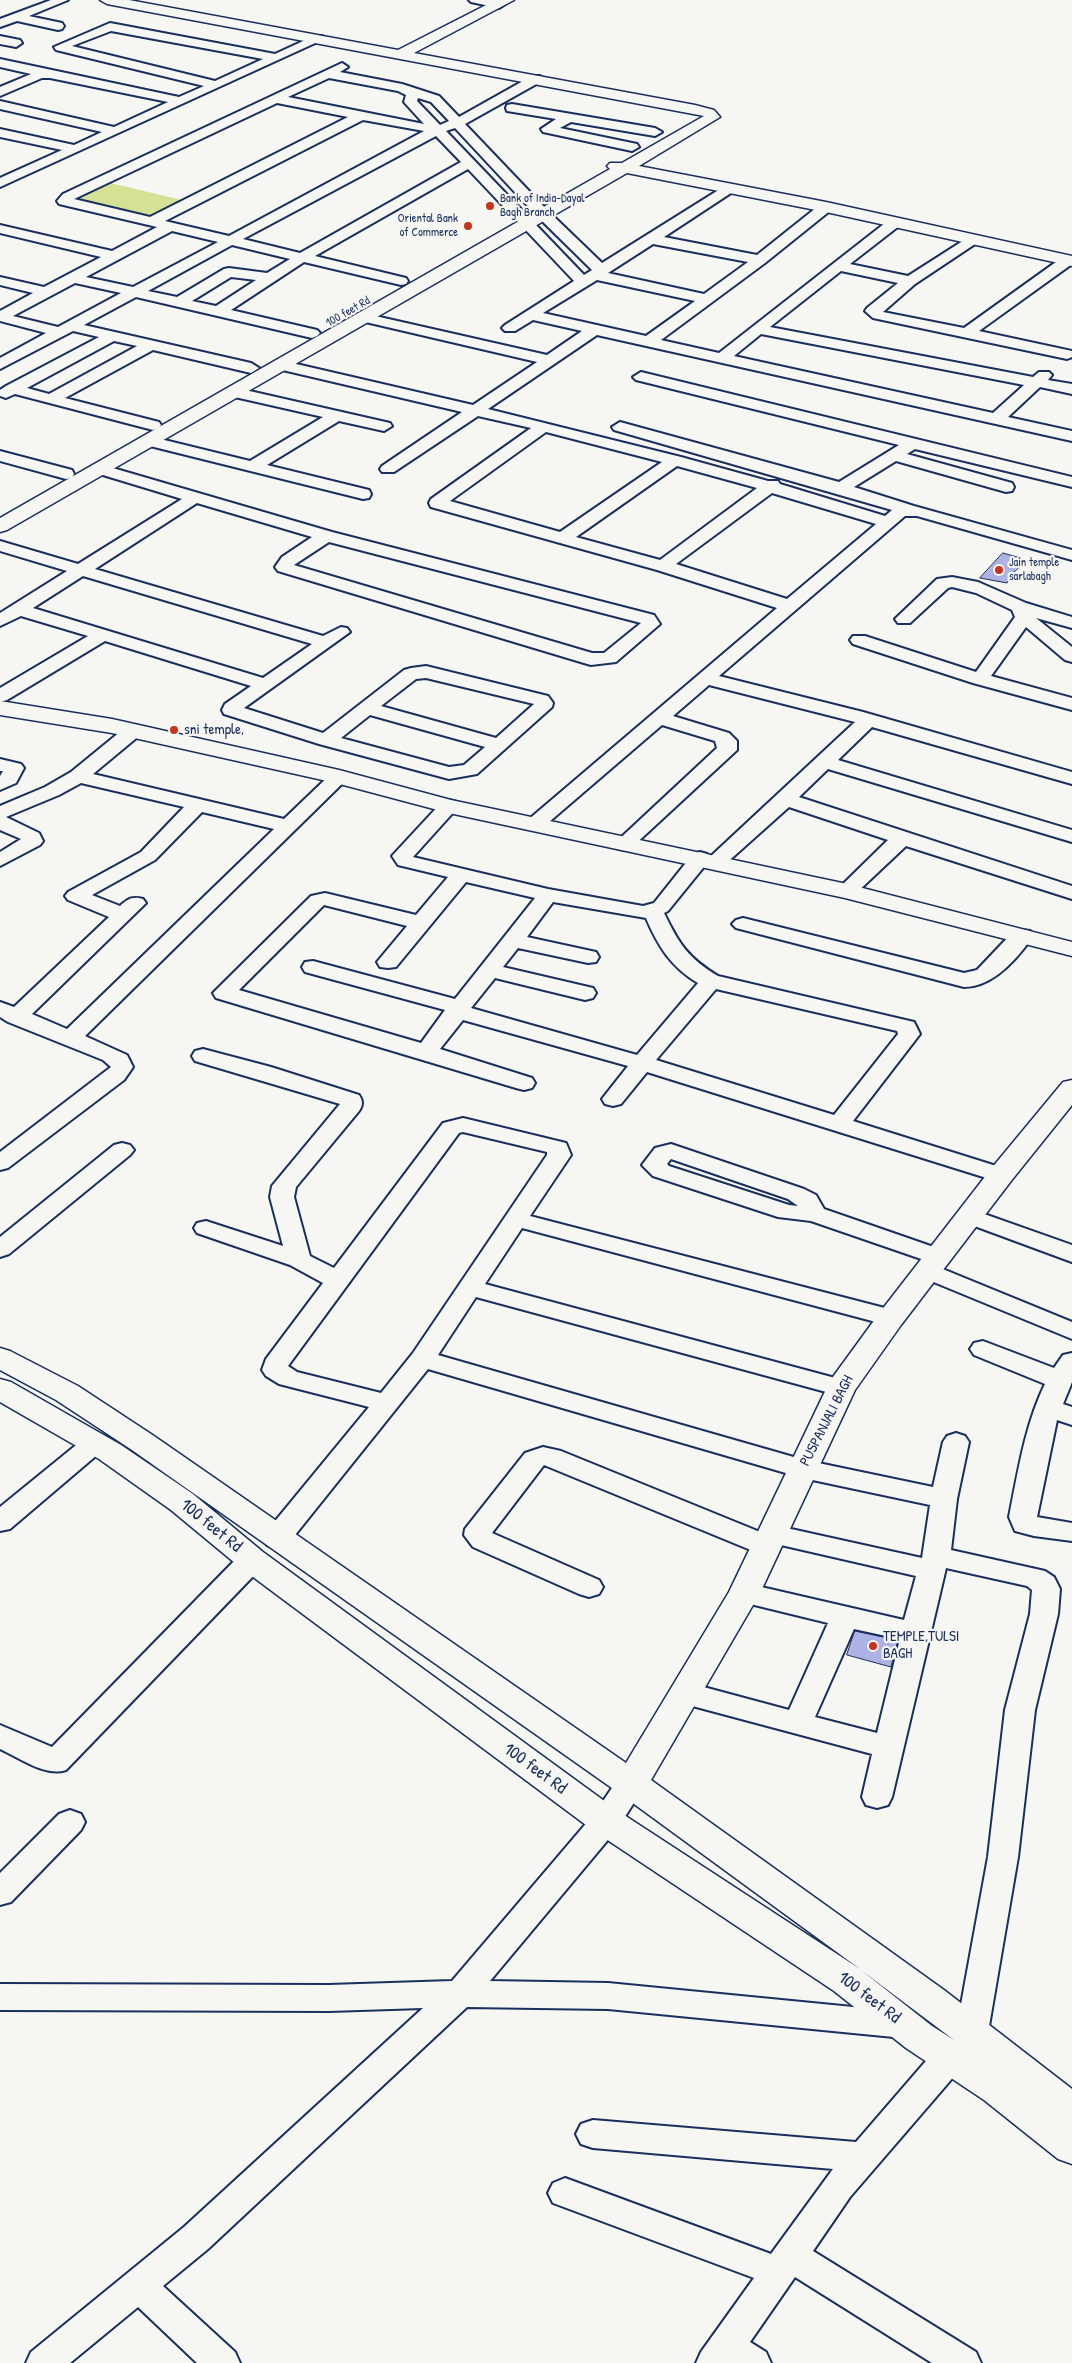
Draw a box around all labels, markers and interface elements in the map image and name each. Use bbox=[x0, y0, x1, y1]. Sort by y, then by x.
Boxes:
place label: Bank of India-Dayal Bagh Branch bbox=[500, 192, 584, 220]
marker: Bank of India-Dayal Bagh Branch bbox=[484, 200, 496, 212]
place label: Oriental Bank of Commerce bbox=[398, 212, 458, 240]
marker: Oriental Bank of Commerce bbox=[462, 220, 474, 232]
street label: 100 feet Rd bbox=[323, 294, 373, 330]
place label: Jain temple sarlabagh bbox=[1009, 556, 1059, 584]
marker: Jain temple sarlabagh bbox=[993, 564, 1005, 576]
place label: sni temple, bbox=[184, 721, 244, 739]
marker: sni temple, bbox=[168, 724, 180, 736]
street label: PUSPANJALI BAGH bbox=[796, 1373, 858, 1469]
street label: 100 feet Rd bbox=[176, 1495, 246, 1557]
place label: TEMPLE,TULSI BAGH bbox=[883, 1628, 959, 1663]
marker: TEMPLE,TULSI BAGH bbox=[867, 1640, 879, 1652]
street label: 100 feet Rd bbox=[499, 1739, 571, 1799]
street label: 100 feet Rd bbox=[833, 1967, 905, 2029]

